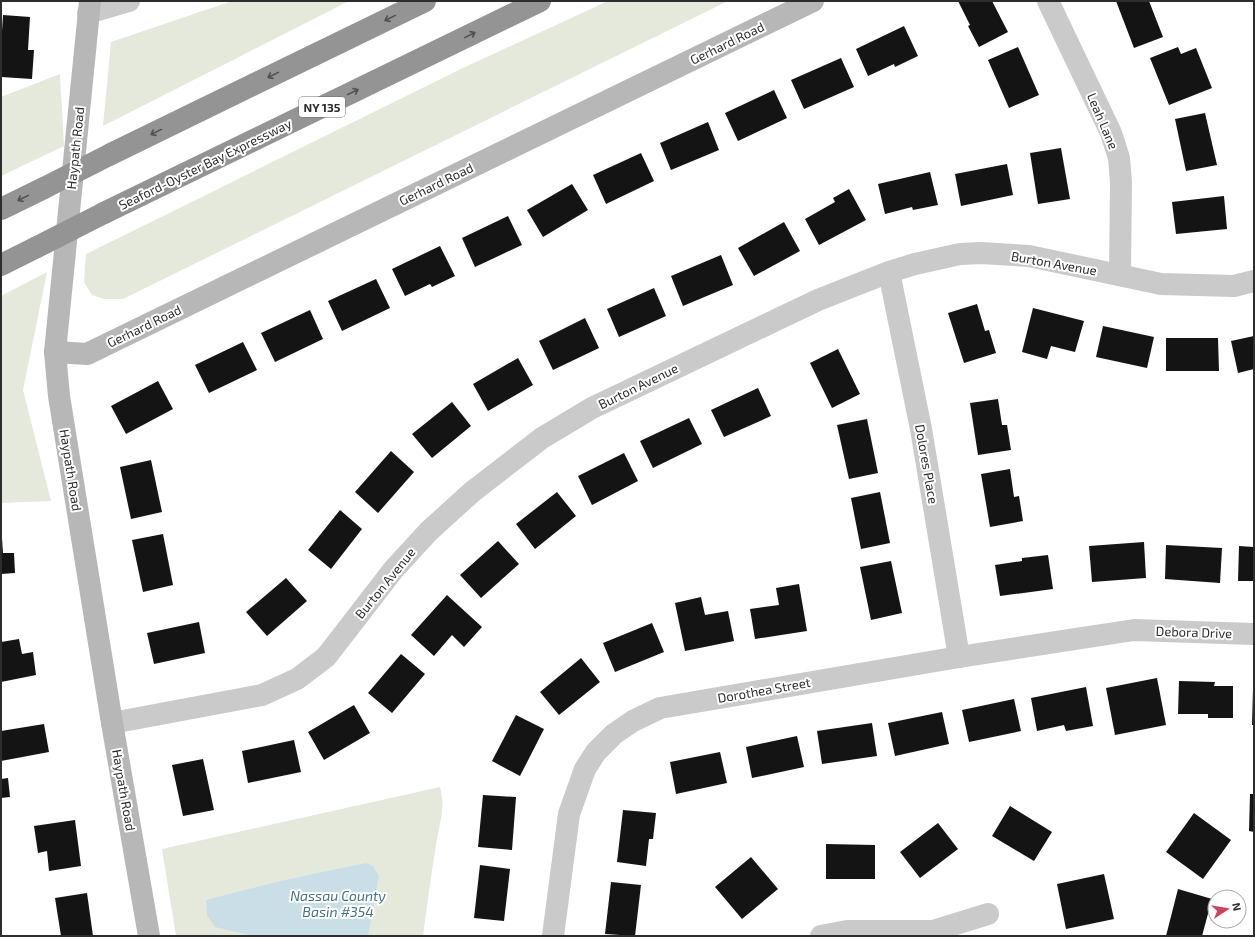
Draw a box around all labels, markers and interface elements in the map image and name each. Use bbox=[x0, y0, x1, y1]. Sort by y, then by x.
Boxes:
one-way arrow bbox=[384, 15, 396, 22]
street label: Gerhard Road bbox=[687, 18, 767, 68]
one-way arrow bbox=[463, 31, 475, 38]
one-way arrow bbox=[268, 72, 280, 79]
one-way arrow bbox=[347, 88, 359, 95]
street label: Leah Lane bbox=[1084, 90, 1122, 152]
road number: NY 135 bbox=[299, 97, 345, 117]
street label: Haypath Road bbox=[63, 106, 87, 190]
street label: Seaford-Oyster Bay Expressway bbox=[116, 115, 294, 213]
one-way arrow bbox=[151, 129, 163, 136]
street label: Gerhard Road bbox=[396, 159, 476, 209]
one-way arrow bbox=[17, 195, 29, 202]
street label: Burton Avenue bbox=[1010, 248, 1098, 278]
street label: Gerhard Road bbox=[104, 301, 184, 351]
street label: Burton Avenue bbox=[596, 360, 680, 412]
street label: Dolores Place bbox=[912, 423, 942, 505]
street label: Haypath Road bbox=[57, 428, 85, 512]
street label: Burton Avenue bbox=[351, 544, 419, 622]
street label: Debora Drive bbox=[1155, 623, 1233, 641]
street label: Dorothea Street bbox=[716, 674, 812, 706]
street label: Haypath Road bbox=[109, 748, 139, 832]
water label: Nassau County Basin #354 bbox=[290, 887, 386, 920]
north arrow bbox=[1207, 889, 1247, 929]
text: N bbox=[1230, 902, 1244, 912]

